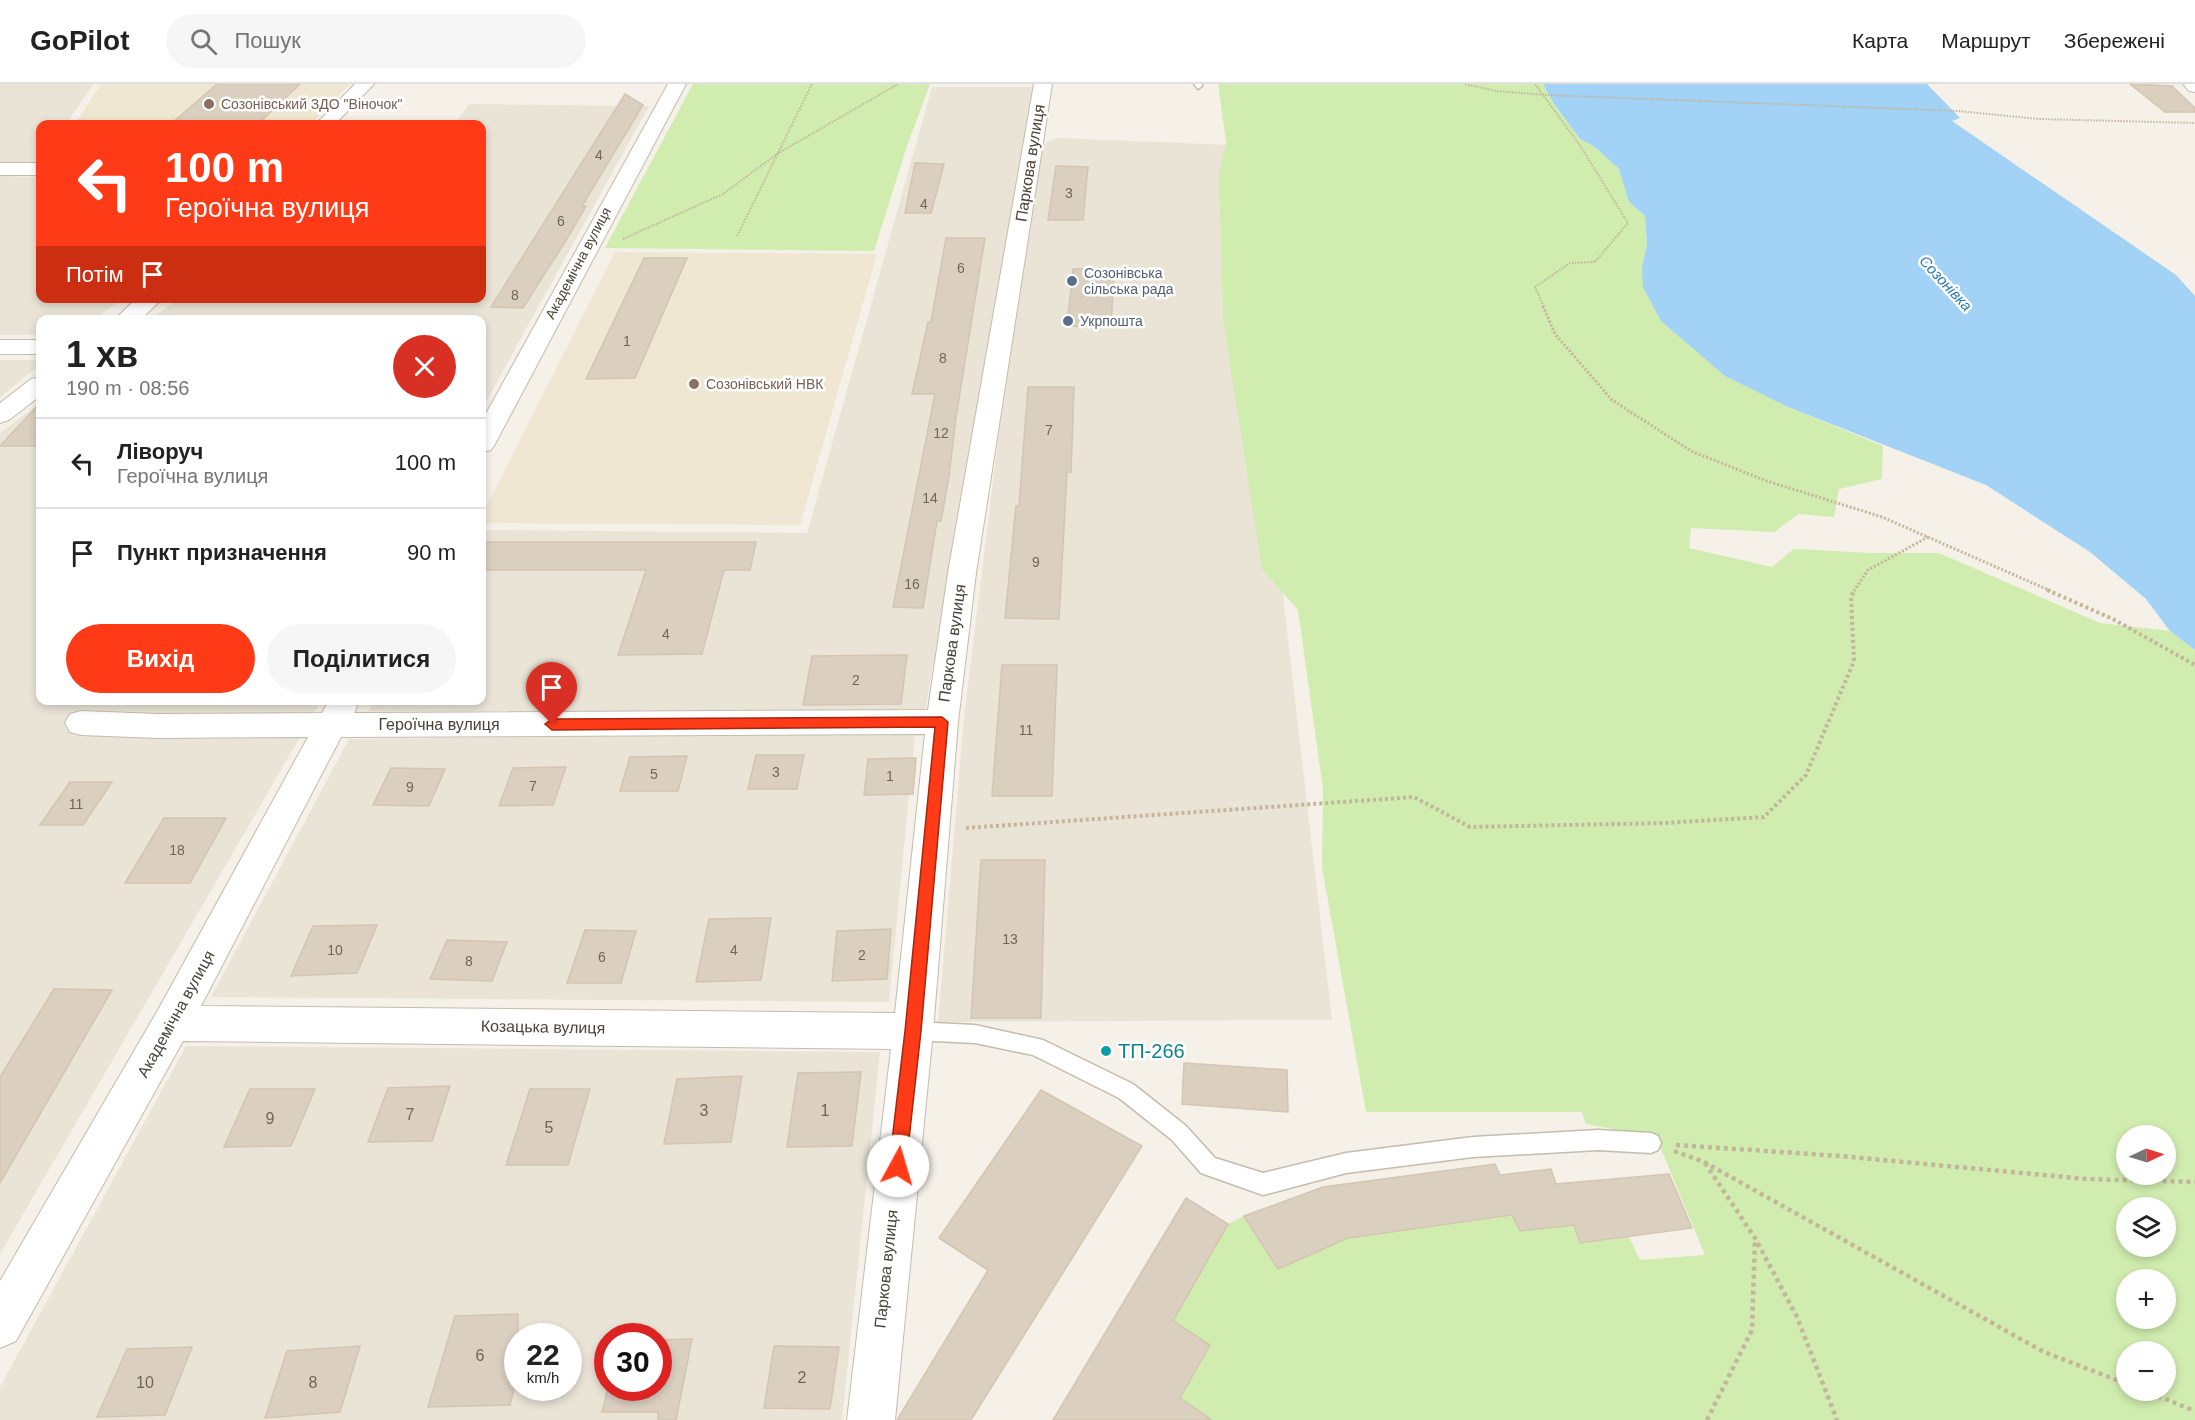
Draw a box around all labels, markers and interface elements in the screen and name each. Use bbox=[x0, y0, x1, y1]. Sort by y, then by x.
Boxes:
search box bbox=[166, 14, 586, 68]
text: GoPilot bbox=[30, 25, 130, 56]
icon: search bbox=[187, 25, 220, 58]
text: Пошук bbox=[235, 28, 301, 53]
text: Карта bbox=[1852, 29, 1908, 52]
text: Маршрут bbox=[1941, 29, 2031, 52]
text: Збережені bbox=[2064, 29, 2165, 52]
place label: Созонівський ЗДО "Віночок" bbox=[221, 96, 402, 112]
marker: Созонівський ЗДО "Віночок" bbox=[202, 97, 216, 111]
street label: Паркова вулиця bbox=[1012, 103, 1048, 223]
icon: left bbox=[66, 144, 144, 222]
text: 100 m bbox=[165, 144, 284, 191]
house number: 4 bbox=[595, 147, 603, 163]
house number: 3 bbox=[1065, 185, 1073, 201]
text: Героїчна вулиця bbox=[165, 193, 369, 223]
house number: 4 bbox=[920, 196, 928, 212]
street label: Академічна вулиця bbox=[542, 204, 614, 322]
house number: 6 bbox=[557, 213, 565, 229]
water label: Созонівка bbox=[1916, 252, 1976, 314]
icon: arrive bbox=[136, 258, 169, 291]
house number: 6 bbox=[957, 260, 965, 276]
text: Потім bbox=[66, 262, 124, 287]
place label: Созонівська сільська рада bbox=[1084, 265, 1174, 297]
marker: Созонівська сільська рада bbox=[1065, 274, 1079, 288]
house number: 8 bbox=[511, 287, 519, 303]
place label: Укрпошта bbox=[1080, 313, 1143, 329]
marker: Укрпошта bbox=[1061, 314, 1075, 328]
house number: 1 bbox=[623, 333, 631, 349]
text: 1 хв bbox=[66, 334, 138, 375]
button: close bbox=[393, 335, 456, 398]
house number: 8 bbox=[939, 350, 947, 366]
place label: Созонівський НВК bbox=[706, 376, 824, 392]
text: 190 m · 08:56 bbox=[66, 377, 189, 399]
marker: Созонівський НВК bbox=[687, 377, 701, 391]
house number: 7 bbox=[1045, 422, 1053, 438]
house number: 12 bbox=[933, 425, 949, 441]
text: Ліворуч bbox=[117, 439, 203, 464]
icon: left bbox=[66, 447, 99, 480]
text: 100 m bbox=[395, 450, 456, 475]
text: Героїчна вулиця bbox=[117, 465, 268, 487]
house number: 14 bbox=[922, 490, 938, 506]
icon: arrive bbox=[66, 537, 99, 570]
text: Пункт призначення bbox=[117, 540, 327, 565]
text: 90 m bbox=[407, 540, 456, 565]
house number: 9 bbox=[1032, 554, 1040, 570]
house number: 16 bbox=[904, 576, 920, 592]
street label: Паркова вулиця bbox=[935, 583, 969, 703]
button: Вихід bbox=[66, 624, 255, 693]
button: Поділитися bbox=[267, 624, 456, 693]
house number: 4 bbox=[662, 626, 670, 642]
pin bbox=[526, 662, 577, 724]
icon: arrive bbox=[535, 671, 568, 704]
house number: 2 bbox=[852, 672, 860, 688]
street label: Героїчна вулиця bbox=[378, 716, 500, 733]
house number: 11 bbox=[1019, 722, 1033, 738]
house number: 3 bbox=[772, 764, 780, 780]
house number: 5 bbox=[650, 766, 658, 782]
house number: 1 bbox=[886, 768, 894, 784]
house number: 7 bbox=[529, 778, 537, 794]
house number: 9 bbox=[406, 779, 414, 795]
house number: 11 bbox=[69, 796, 83, 812]
house number: 18 bbox=[169, 842, 185, 858]
house number: 13 bbox=[1002, 931, 1018, 947]
house number: 10 bbox=[327, 942, 343, 958]
house number: 4 bbox=[730, 942, 738, 958]
house number: 2 bbox=[858, 947, 866, 963]
street label: Академічна вулиця bbox=[134, 948, 218, 1080]
house number: 6 bbox=[598, 949, 606, 965]
house number: 8 bbox=[465, 953, 473, 969]
street label: Козацька вулиця bbox=[481, 1017, 605, 1037]
place label: ТП-266 bbox=[1118, 1040, 1185, 1062]
marker: ТП-266 bbox=[1099, 1044, 1113, 1058]
house number: 3 bbox=[700, 1102, 709, 1119]
house number: 1 bbox=[821, 1102, 830, 1119]
house number: 7 bbox=[406, 1106, 415, 1123]
house number: 9 bbox=[266, 1110, 275, 1127]
house number: 5 bbox=[545, 1119, 554, 1136]
north arrow bbox=[2116, 1125, 2176, 1185]
map controls bbox=[2116, 1125, 2176, 1401]
position arrow bbox=[866, 1134, 930, 1198]
button: layers bbox=[2116, 1197, 2176, 1257]
street label: Паркова вулиця bbox=[871, 1209, 901, 1329]
button: + bbox=[2116, 1269, 2176, 1329]
speed limit sign: 30 bbox=[594, 1323, 672, 1401]
text: 22 bbox=[526, 1338, 560, 1371]
button: − bbox=[2116, 1341, 2176, 1401]
house number: 6 bbox=[476, 1347, 485, 1364]
text: km/h bbox=[527, 1369, 559, 1386]
house number: 2 bbox=[798, 1369, 807, 1386]
house number: 10 bbox=[136, 1374, 154, 1391]
house number: 8 bbox=[309, 1374, 318, 1391]

